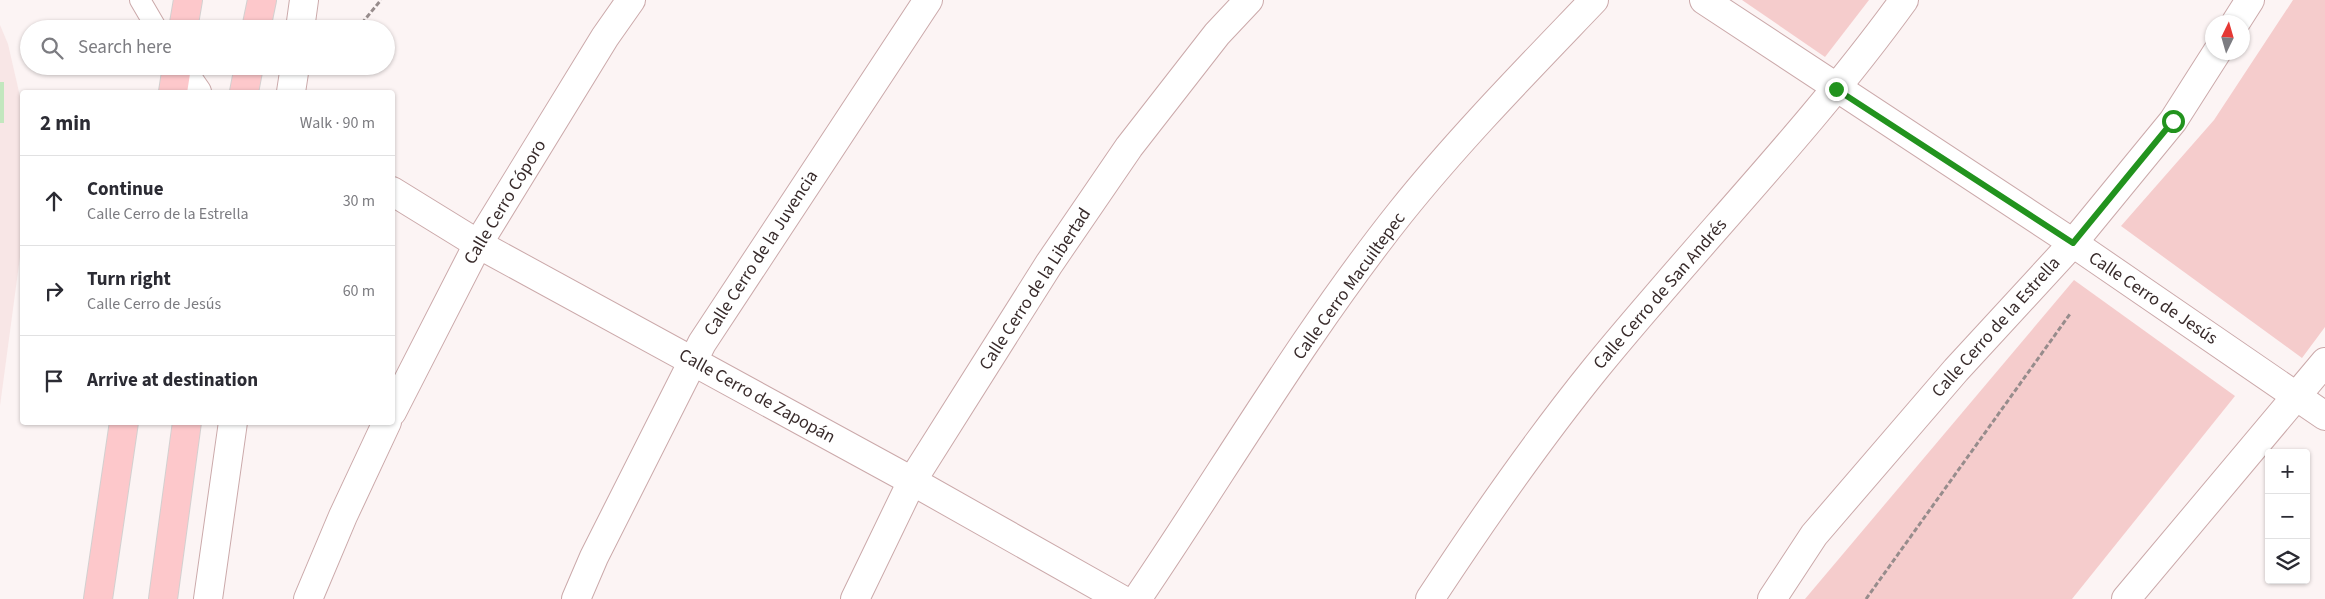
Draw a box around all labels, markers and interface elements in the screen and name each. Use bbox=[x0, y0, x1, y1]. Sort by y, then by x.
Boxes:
north arrow bbox=[2205, 15, 2250, 60]
search box bbox=[20, 20, 395, 75]
icon: search bbox=[38, 34, 66, 62]
text: Search here bbox=[78, 34, 172, 61]
route end bbox=[1825, 78, 1848, 101]
text: 2 min bbox=[40, 108, 91, 138]
route start bbox=[2162, 110, 2185, 133]
text: Walk · 90 m bbox=[300, 112, 375, 134]
street label: Calle Cerro Cóporo bbox=[458, 135, 552, 269]
street label: Calle Cerro de la Juvencia bbox=[698, 165, 824, 341]
text: Continue bbox=[87, 176, 164, 203]
icon: ahead bbox=[40, 187, 68, 215]
text: 30 m bbox=[343, 190, 375, 212]
text: Calle Cerro de la Estrella bbox=[87, 203, 249, 225]
street label: Calle Cerro de la Libertad bbox=[973, 203, 1097, 375]
street label: Calle Cerro Macuiltepec bbox=[1287, 207, 1411, 365]
street label: Calle Cerro de San Andrés bbox=[1587, 213, 1733, 375]
street label: Calle Cerro de Jesús bbox=[2083, 245, 2223, 351]
street label: Calle Cerro de la Estrella bbox=[1926, 251, 2066, 403]
text: Turn right bbox=[87, 266, 171, 293]
icon: right bbox=[40, 277, 68, 305]
text: 60 m bbox=[343, 280, 375, 302]
text: Calle Cerro de Jesús bbox=[87, 293, 221, 315]
street label: Calle Cerro de Zapopán bbox=[674, 343, 840, 449]
icon: arrive bbox=[40, 367, 68, 395]
text: Arrive at destination bbox=[87, 367, 258, 394]
map controls bbox=[2265, 449, 2310, 584]
button: + bbox=[2265, 449, 2310, 494]
button: − bbox=[2265, 494, 2310, 539]
button: layers bbox=[2265, 539, 2310, 584]

